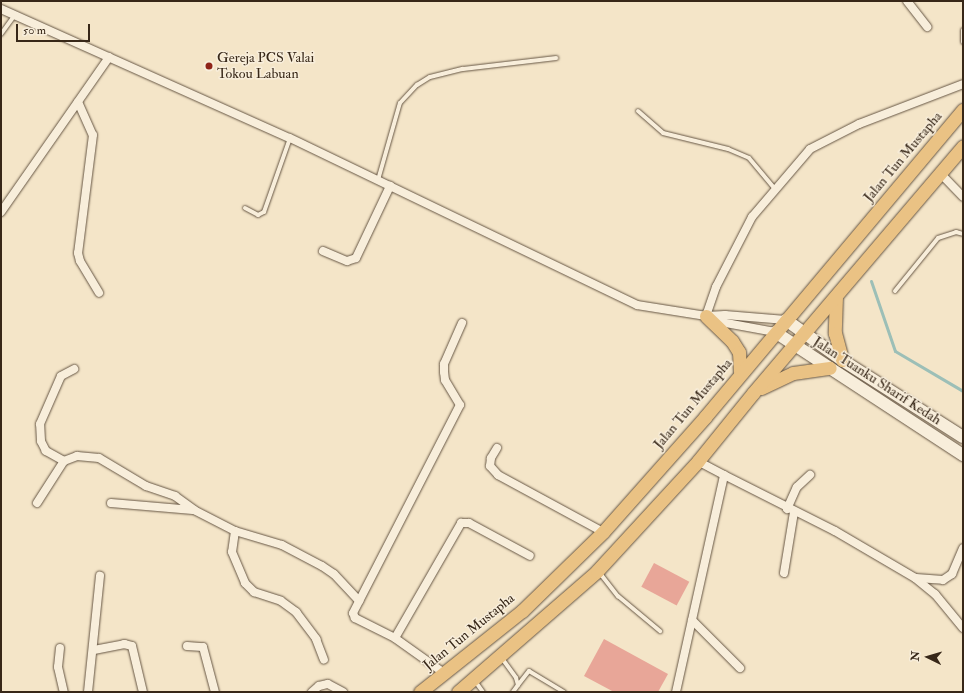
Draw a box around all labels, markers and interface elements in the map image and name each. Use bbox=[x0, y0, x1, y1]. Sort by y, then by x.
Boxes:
scale bar bbox=[18, 16, 92, 42]
text: 50 m bbox=[23, 23, 46, 38]
place label: Gereja PCS Valai Tokou Labuan bbox=[217, 50, 314, 82]
marker: Gereja PCS Valai Tokou Labuan bbox=[204, 61, 214, 71]
street label: Jalan Tun Mustapha bbox=[860, 108, 946, 206]
street label: Jalan Tuanku Sharif Kedah bbox=[810, 333, 944, 429]
street label: Jalan Tun Mustapha bbox=[650, 355, 736, 453]
street label: Jalan Tun Mustapha bbox=[420, 590, 518, 674]
north arrow bbox=[908, 637, 948, 677]
text: N bbox=[909, 650, 922, 661]

